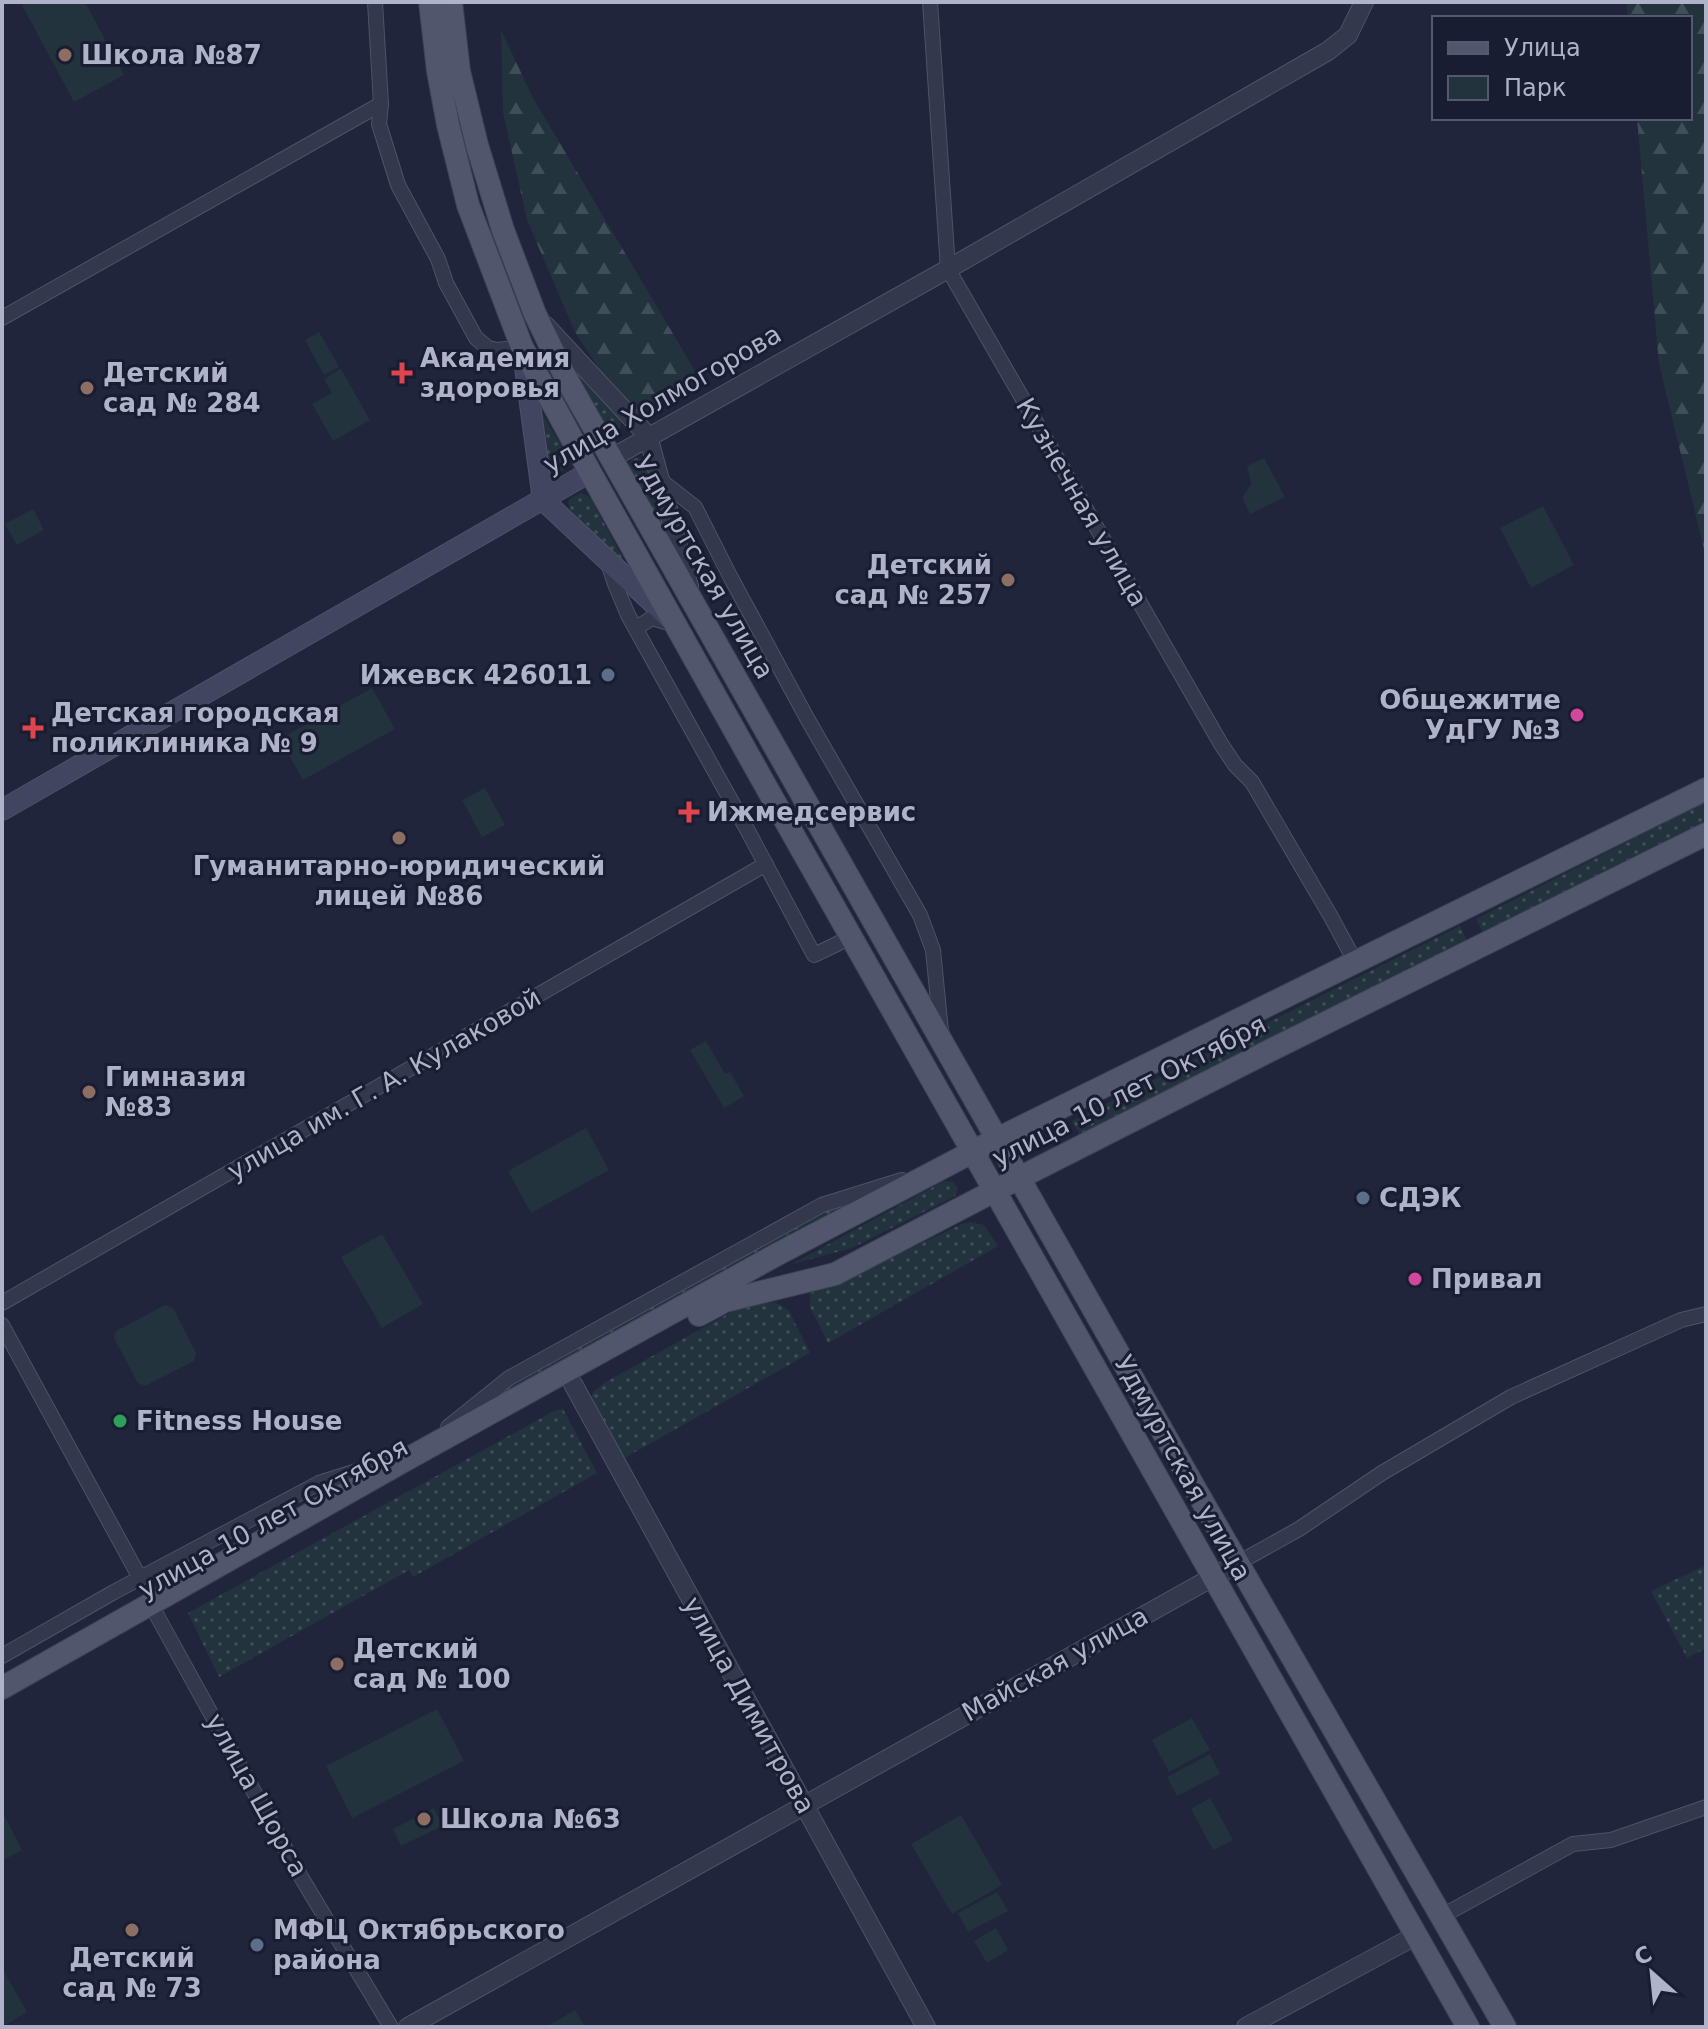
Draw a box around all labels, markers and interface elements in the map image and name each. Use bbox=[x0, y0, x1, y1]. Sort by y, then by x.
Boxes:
legend bbox=[1432, 16, 1692, 120]
text: Улица bbox=[1504, 34, 1581, 62]
place label: Школа №87 bbox=[81, 40, 262, 70]
marker: Школа №87 bbox=[56, 46, 74, 64]
text: Парк bbox=[1504, 74, 1566, 102]
street label: улица Холмогорова bbox=[538, 319, 786, 479]
place label: Академия здоровья bbox=[420, 343, 570, 403]
place label: Детский сад № 284 bbox=[103, 358, 261, 418]
marker: Академия здоровья bbox=[391, 362, 413, 384]
marker: Детский сад № 284 bbox=[78, 379, 96, 397]
street label: Кузнечная улица bbox=[1010, 393, 1154, 611]
street label: Удмуртская улица bbox=[628, 450, 780, 684]
place label: Детский сад № 257 bbox=[834, 550, 992, 610]
marker: Детский сад № 257 bbox=[999, 571, 1017, 589]
place label: Ижевск 426011 bbox=[360, 660, 592, 690]
marker: Ижевск 426011 bbox=[599, 666, 617, 684]
place label: Общежитие УдГУ №3 bbox=[1379, 685, 1561, 745]
place label: Детская городская поликлиника № 9 bbox=[51, 698, 339, 758]
marker: Общежитие УдГУ №3 bbox=[1568, 706, 1586, 724]
marker: Детская городская поликлиника № 9 bbox=[22, 717, 44, 739]
place label: Ижмедсервис bbox=[707, 797, 916, 827]
marker: Ижмедсервис bbox=[678, 801, 700, 823]
marker: Гуманитарно-юридический лицей №86 bbox=[390, 829, 408, 847]
place label: Гуманитарно-юридический лицей №86 bbox=[193, 851, 605, 911]
street label: улица им. Г. А. Кулаковой bbox=[222, 982, 546, 1186]
street label: улица 10 лет Октября bbox=[987, 1009, 1271, 1173]
place label: Гимназия №83 bbox=[105, 1062, 247, 1122]
marker: Гимназия №83 bbox=[80, 1083, 98, 1101]
place label: СДЭК bbox=[1379, 1183, 1462, 1213]
marker: СДЭК bbox=[1354, 1189, 1372, 1207]
place label: Привал bbox=[1431, 1264, 1543, 1294]
marker: Привал bbox=[1406, 1270, 1424, 1288]
street label: Удмуртская улица bbox=[1109, 1350, 1257, 1586]
place label: Fitness House bbox=[136, 1406, 343, 1436]
marker: Fitness House bbox=[111, 1412, 129, 1430]
street label: улица 10 лет Октября bbox=[133, 1431, 413, 1605]
street label: улица Димитрова bbox=[677, 1591, 821, 1819]
street label: Майская улица bbox=[957, 1601, 1153, 1727]
place label: Детский сад № 100 bbox=[353, 1634, 511, 1694]
marker: Детский сад № 100 bbox=[328, 1655, 346, 1673]
street label: улица Щорса bbox=[200, 1708, 314, 1882]
place label: Школа №63 bbox=[440, 1804, 621, 1834]
marker: Школа №63 bbox=[415, 1810, 433, 1828]
place label: МФЦ Октябрьского района bbox=[273, 1915, 565, 1975]
marker: Детский сад № 73 bbox=[123, 1921, 141, 1939]
north arrow bbox=[1612, 1933, 1692, 2013]
marker: МФЦ Октябрьского района bbox=[248, 1936, 266, 1954]
text: С bbox=[1630, 1941, 1656, 1970]
place label: Детский сад № 73 bbox=[62, 1943, 202, 2003]

